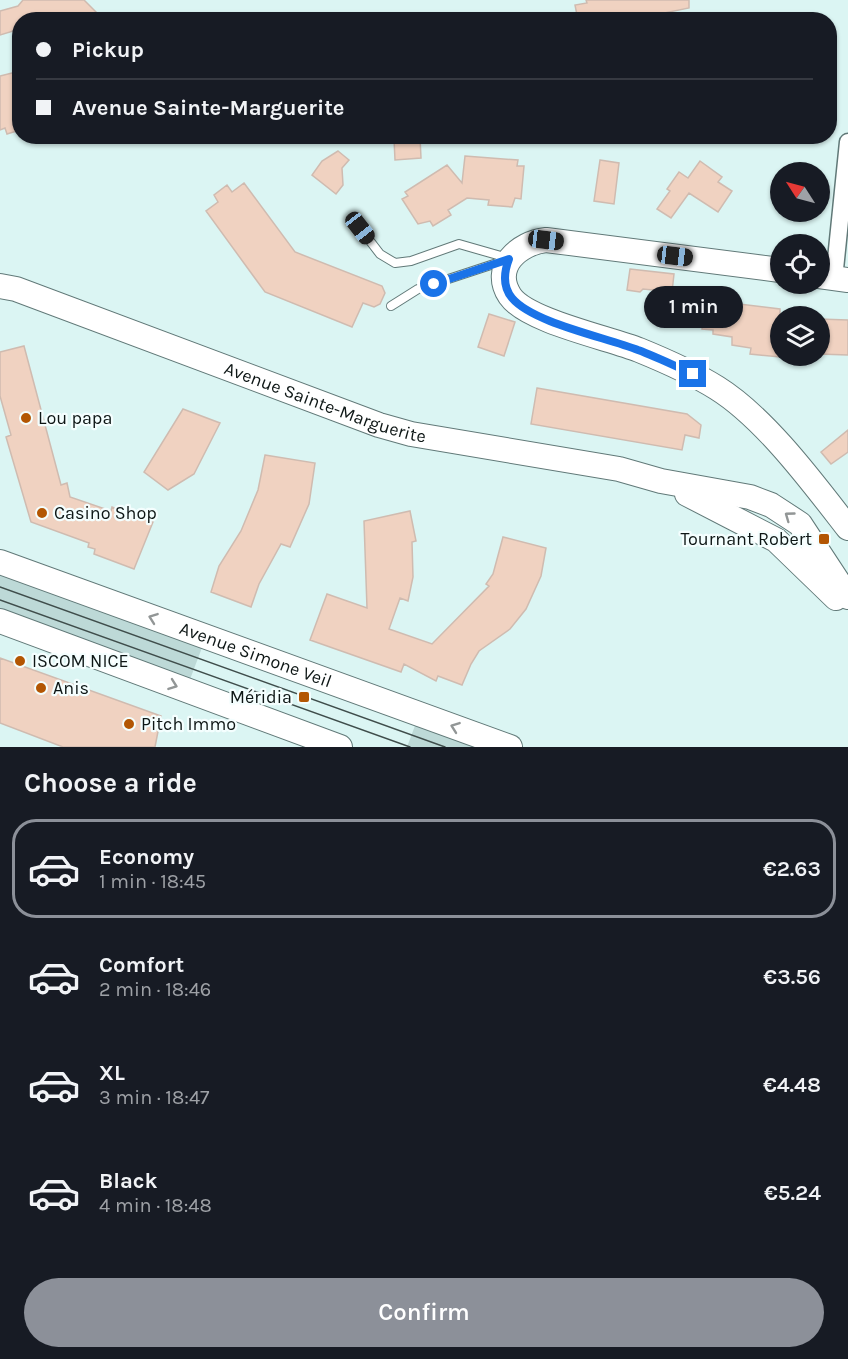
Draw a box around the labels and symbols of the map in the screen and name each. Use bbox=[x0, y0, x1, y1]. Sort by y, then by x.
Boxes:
north arrow bbox=[770, 162, 830, 222]
car bbox=[342, 208, 378, 248]
car bbox=[527, 229, 565, 251]
car bbox=[656, 245, 694, 267]
route start bbox=[420, 270, 447, 297]
callout: 1 min bbox=[644, 287, 742, 329]
street label: Avenue Sainte-Marguerite bbox=[221, 357, 428, 447]
route end bbox=[679, 360, 706, 387]
place label: Lou papa bbox=[38, 407, 112, 429]
marker: Lou papa bbox=[19, 411, 33, 425]
place label: Casino Shop bbox=[54, 502, 157, 524]
marker: Casino Shop bbox=[35, 506, 49, 520]
one-way arrow bbox=[784, 512, 795, 523]
place label: Tournant Robert bbox=[680, 528, 812, 550]
marker: Tournant Robert bbox=[817, 532, 831, 546]
one-way arrow bbox=[148, 612, 159, 625]
street label: Avenue Simone Veil bbox=[177, 617, 335, 692]
place label: ISCOM NICE bbox=[32, 650, 129, 672]
marker: ISCOM NICE bbox=[13, 654, 27, 668]
place label: Anis bbox=[53, 677, 89, 699]
one-way arrow bbox=[167, 677, 178, 690]
marker: Anis bbox=[34, 681, 48, 695]
place label: Méridia bbox=[230, 686, 292, 708]
marker: Méridia bbox=[297, 690, 311, 704]
place label: Pitch Immo bbox=[141, 713, 236, 735]
marker: Pitch Immo bbox=[122, 717, 136, 731]
one-way arrow bbox=[450, 721, 461, 734]

